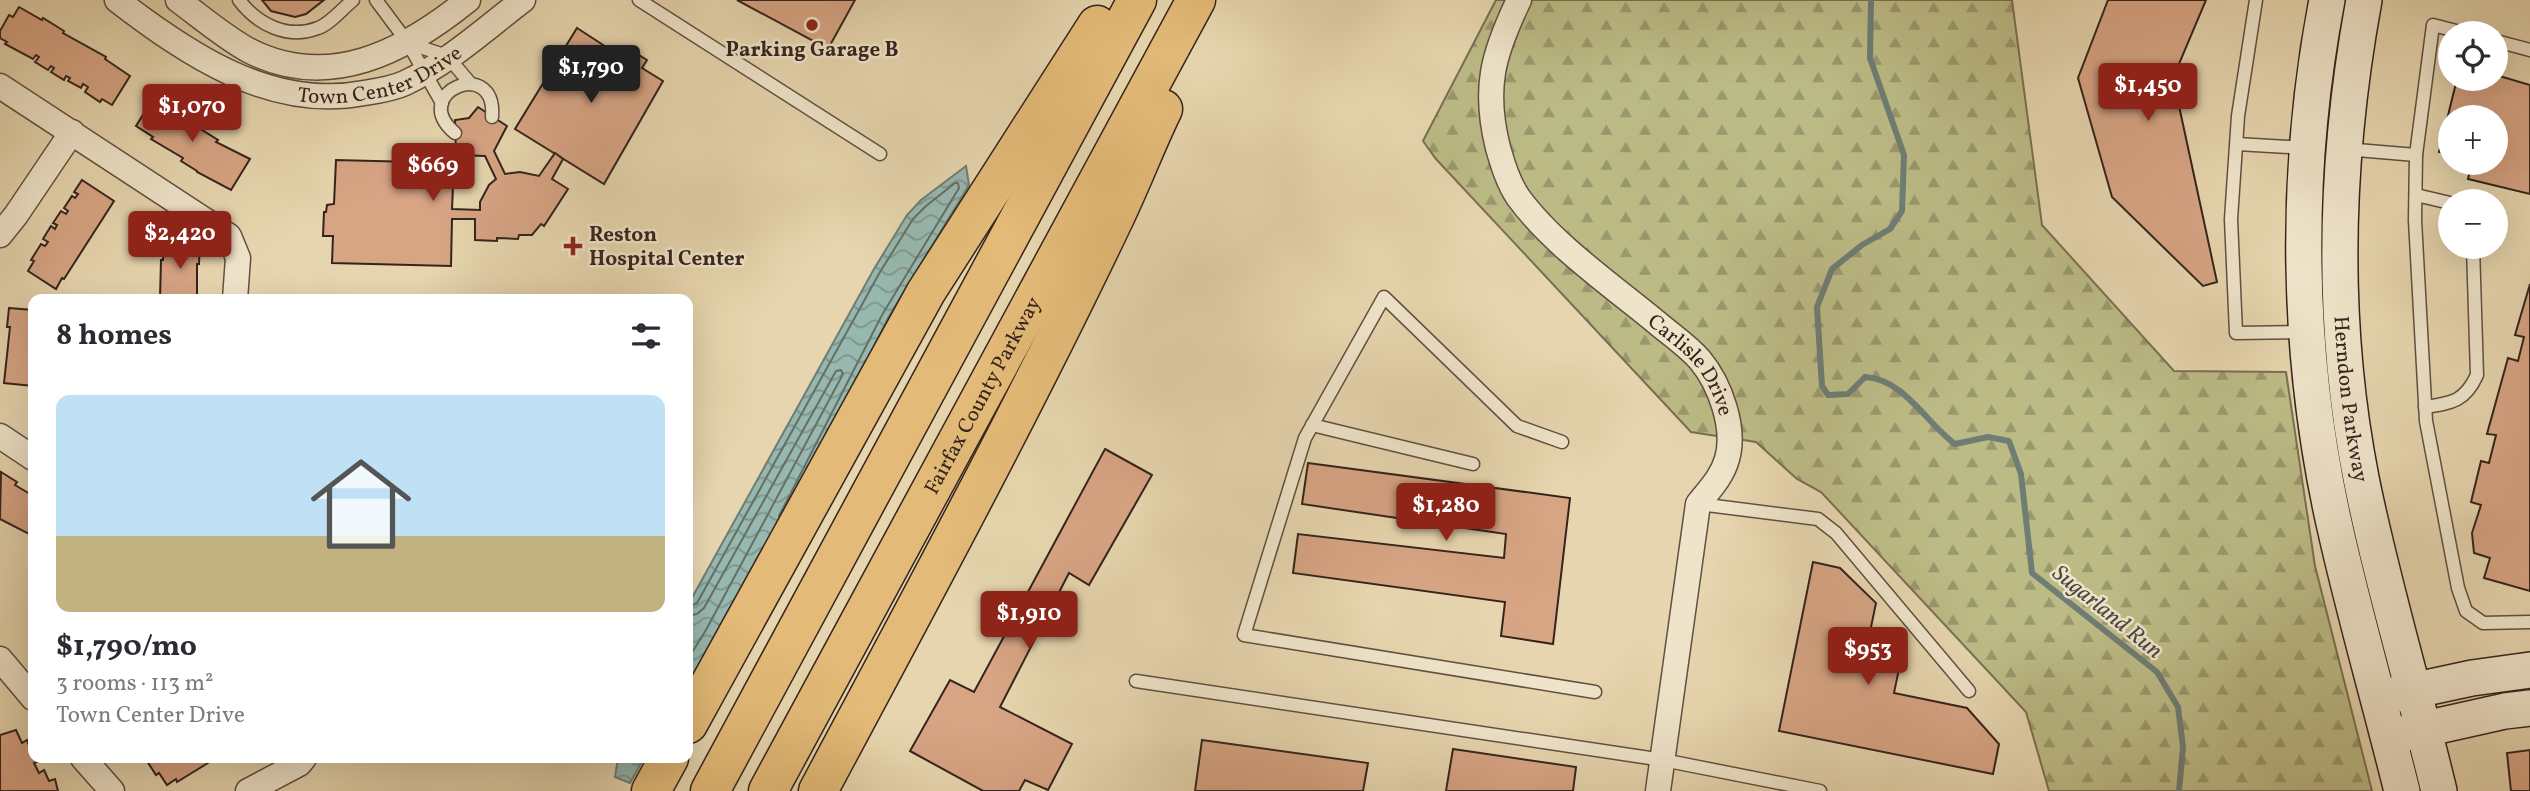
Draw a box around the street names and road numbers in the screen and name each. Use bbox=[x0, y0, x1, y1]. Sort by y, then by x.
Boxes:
street label: Town Center Drive bbox=[296, 39, 468, 112]
street label: Fairfax County Parkway bbox=[918, 291, 1049, 500]
street label: Carlisle Drive bbox=[1641, 308, 1739, 419]
street label: Herndon Parkway bbox=[2325, 315, 2375, 485]

